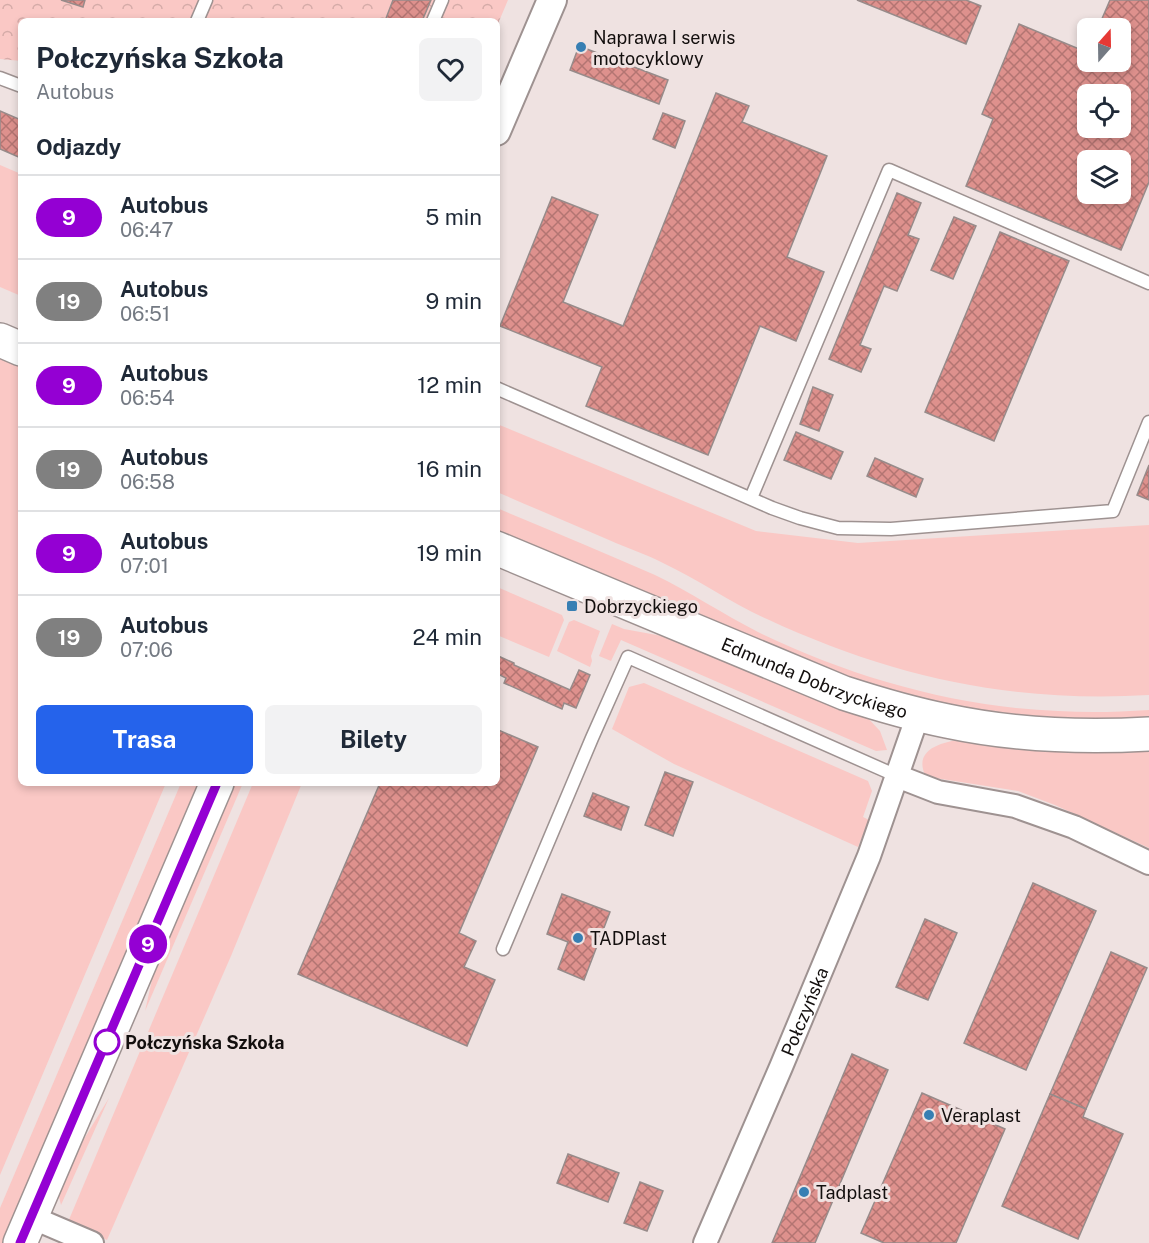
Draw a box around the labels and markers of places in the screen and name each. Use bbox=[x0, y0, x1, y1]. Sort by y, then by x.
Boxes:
place label: Naprawa I serwis motocyklowy bbox=[593, 27, 735, 69]
marker: Naprawa I serwis motocyklowy bbox=[574, 40, 588, 54]
place label: Dobrzyckiego bbox=[584, 596, 698, 617]
marker: Dobrzyckiego bbox=[565, 599, 579, 613]
place label: TADPlast bbox=[590, 928, 667, 949]
marker: TADPlast bbox=[571, 931, 585, 945]
marker: Połczyńska Szkoła bbox=[94, 1029, 120, 1055]
place label: Połczyńska Szkoła bbox=[125, 1032, 284, 1053]
place label: Veraplast bbox=[941, 1105, 1021, 1126]
marker: Veraplast bbox=[922, 1108, 936, 1122]
place label: Tadplast bbox=[816, 1182, 888, 1203]
marker: Tadplast bbox=[797, 1185, 811, 1199]

